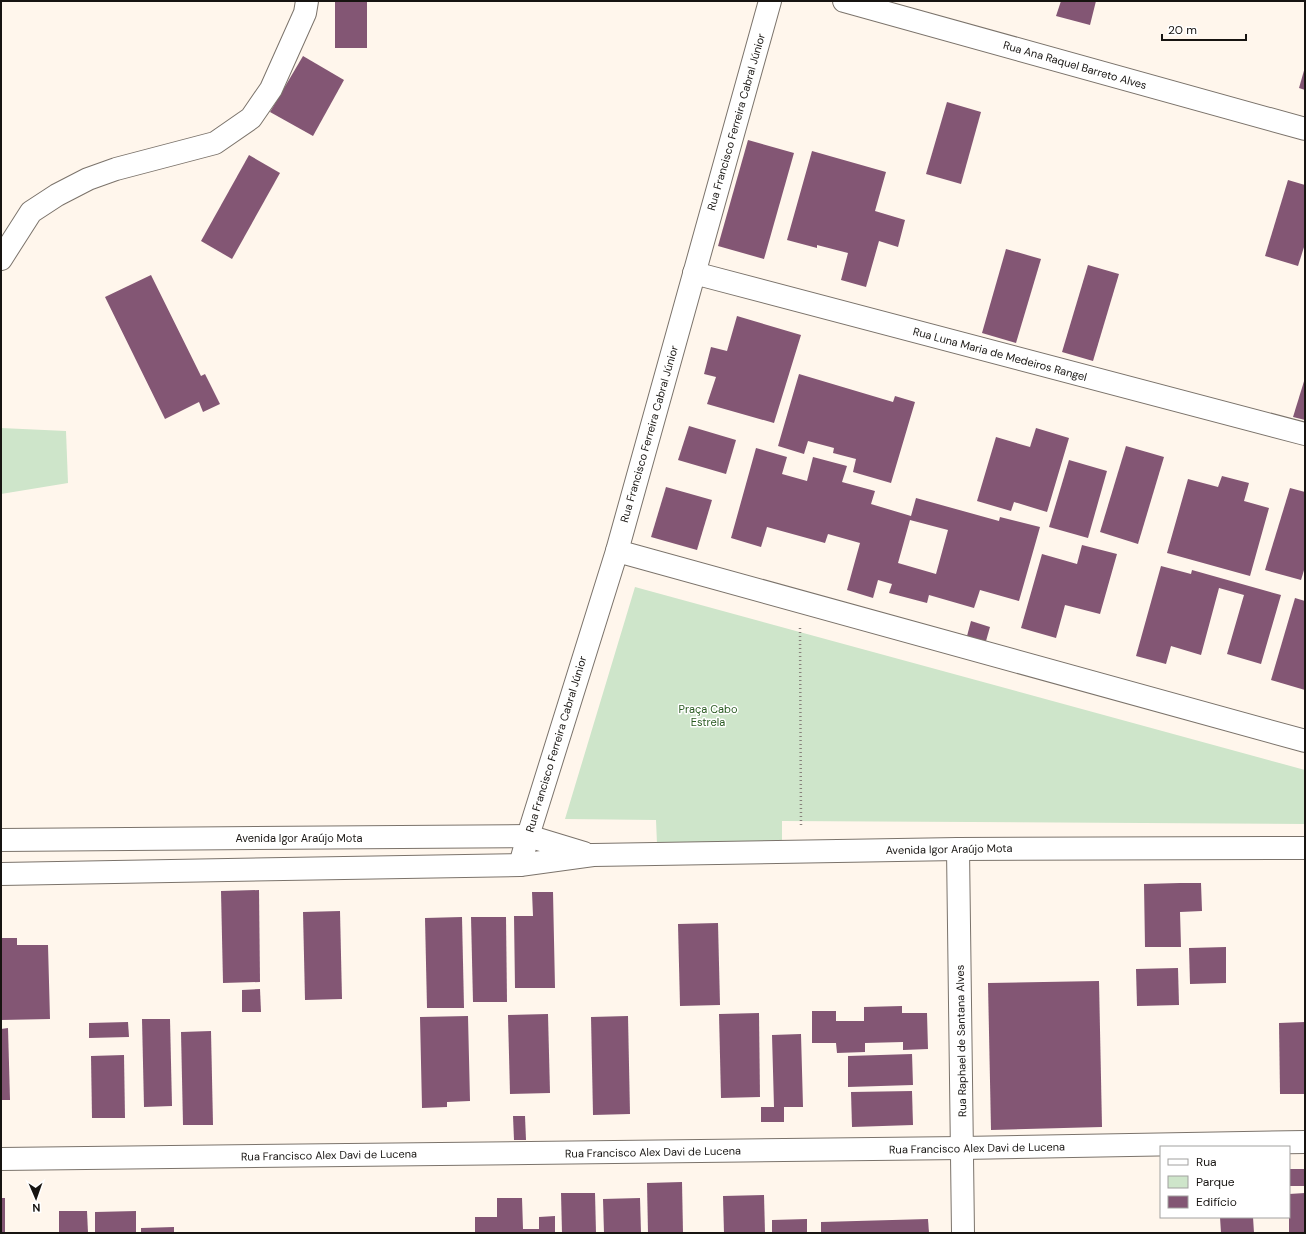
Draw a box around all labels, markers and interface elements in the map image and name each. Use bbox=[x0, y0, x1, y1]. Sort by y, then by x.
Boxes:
scale bar bbox=[1162, 16, 1246, 42]
text: 20 m bbox=[1168, 22, 1197, 38]
street label: Rua Francisco Ferreira Cabral Júnior bbox=[704, 32, 768, 212]
street label: Rua Ana Raquel Barreto Alves bbox=[1002, 38, 1148, 92]
street label: Rua Luna Maria de Medeiros Rangel bbox=[912, 324, 1088, 384]
street label: Rua Francisco Ferreira Cabral Júnior bbox=[617, 344, 681, 524]
street label: Rua Francisco Ferreira Cabral Júnior bbox=[522, 654, 590, 834]
park label: Praça Cabo Estrela bbox=[679, 702, 737, 729]
street label: Avenida Igor Araújo Mota bbox=[236, 831, 362, 845]
street label: Avenida Igor Araújo Mota bbox=[885, 841, 1013, 857]
street label: Rua Raphael de Santana Alves bbox=[953, 965, 969, 1117]
street label: Rua Francisco Alex Davi de Lucena bbox=[889, 1139, 1065, 1157]
street label: Rua Francisco Alex Davi de Lucena bbox=[565, 1143, 741, 1161]
street label: Rua Francisco Alex Davi de Lucena bbox=[241, 1146, 417, 1164]
legend bbox=[1160, 1146, 1290, 1218]
text: Rua bbox=[1196, 1154, 1217, 1170]
text: Parque bbox=[1196, 1174, 1235, 1190]
north arrow bbox=[16, 1178, 56, 1218]
text: Edifício bbox=[1196, 1194, 1237, 1210]
text: N bbox=[32, 1201, 41, 1215]

